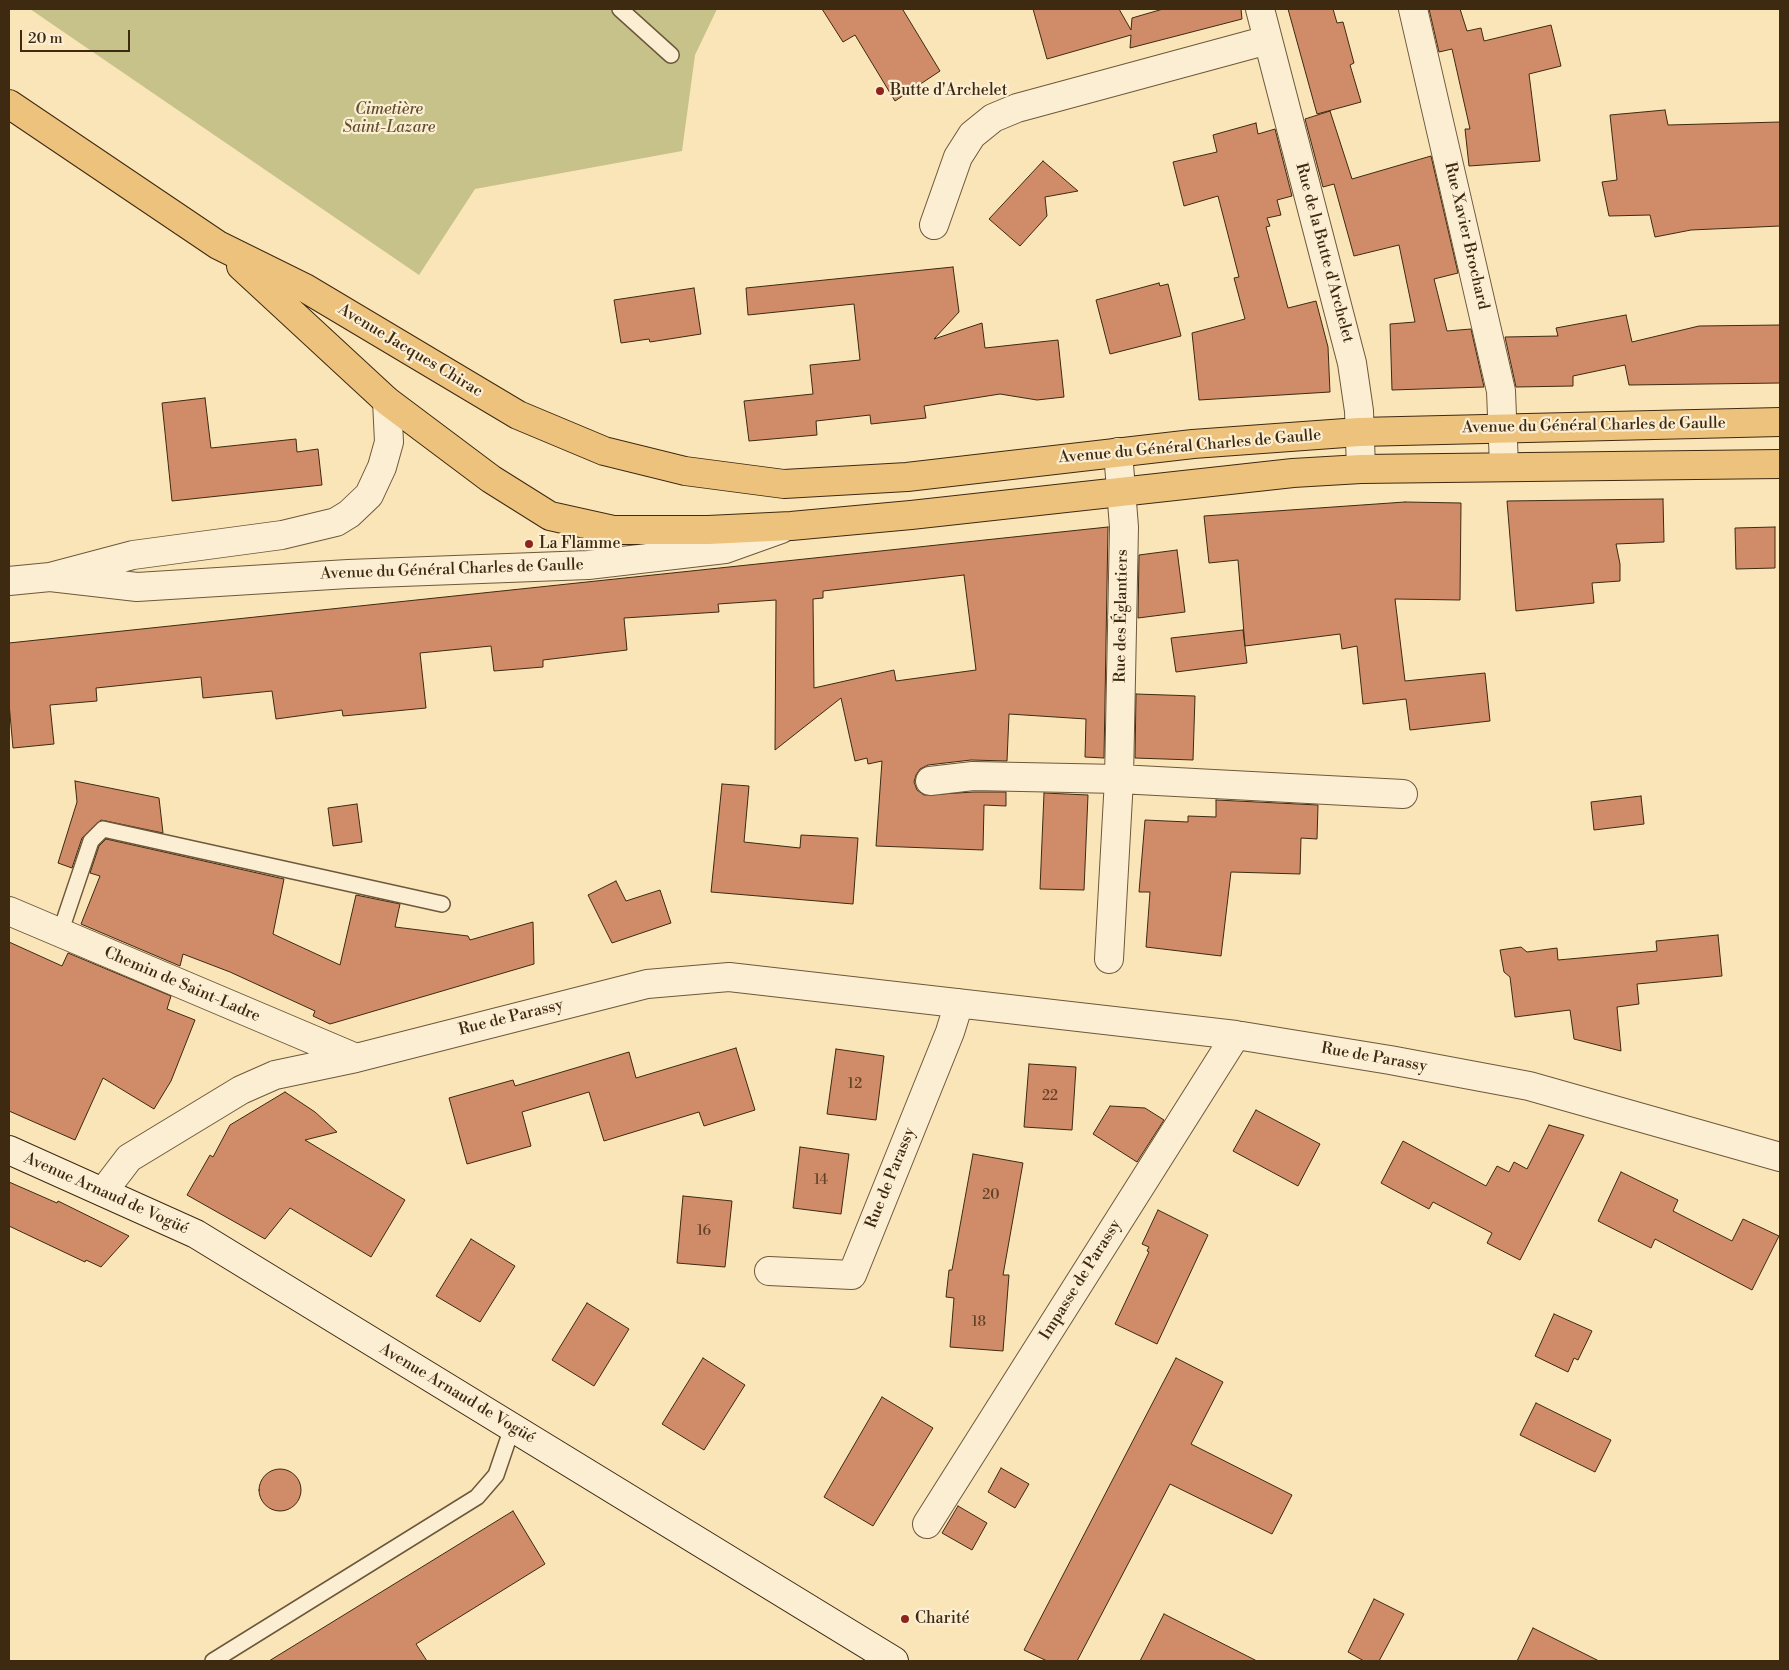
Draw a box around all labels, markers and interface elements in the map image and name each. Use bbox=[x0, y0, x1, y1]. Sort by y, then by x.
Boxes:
scale bar bbox=[22, 20, 132, 52]
text: 20 m bbox=[28, 29, 63, 48]
place label: Butte d'Archelet bbox=[890, 81, 1007, 101]
marker: Butte d'Archelet bbox=[874, 85, 886, 97]
park label: Cimetière Saint-Lazare bbox=[343, 100, 435, 138]
street label: Rue Xavier Brochard bbox=[1440, 160, 1492, 312]
street label: Rue de la Butte d'Archelet bbox=[1291, 161, 1357, 345]
street label: Avenue Jacques Chirac bbox=[334, 300, 486, 402]
street label: Avenue du Général Charles de Gaulle bbox=[1462, 414, 1726, 438]
street label: Avenue du Général Charles de Gaulle bbox=[1058, 426, 1322, 468]
place label: La Flamme bbox=[539, 534, 620, 554]
marker: La Flamme bbox=[523, 538, 535, 550]
street label: Rue des Églantiers bbox=[1111, 549, 1133, 683]
street label: Avenue du Général Charles de Gaulle bbox=[320, 556, 584, 584]
street label: Chemin de Saint-Ladre bbox=[101, 943, 263, 1027]
street label: Rue de Parassy bbox=[457, 996, 565, 1040]
street label: Rue de Parassy bbox=[1320, 1039, 1428, 1077]
house number: 12 bbox=[848, 1077, 862, 1093]
house number: 22 bbox=[1042, 1089, 1058, 1105]
street label: Rue de Parassy bbox=[862, 1125, 920, 1231]
street label: Avenue Arnaud de Vogüé bbox=[21, 1149, 191, 1239]
house number: 14 bbox=[814, 1173, 828, 1189]
house number: 20 bbox=[982, 1188, 1000, 1204]
street label: Impasse de Parassy bbox=[1036, 1216, 1126, 1344]
house number: 16 bbox=[697, 1224, 711, 1240]
house number: 18 bbox=[972, 1315, 986, 1331]
street label: Avenue Arnaud de Vogüé bbox=[376, 1340, 538, 1448]
place label: Charité bbox=[915, 1609, 970, 1629]
marker: Charité bbox=[899, 1613, 911, 1625]

